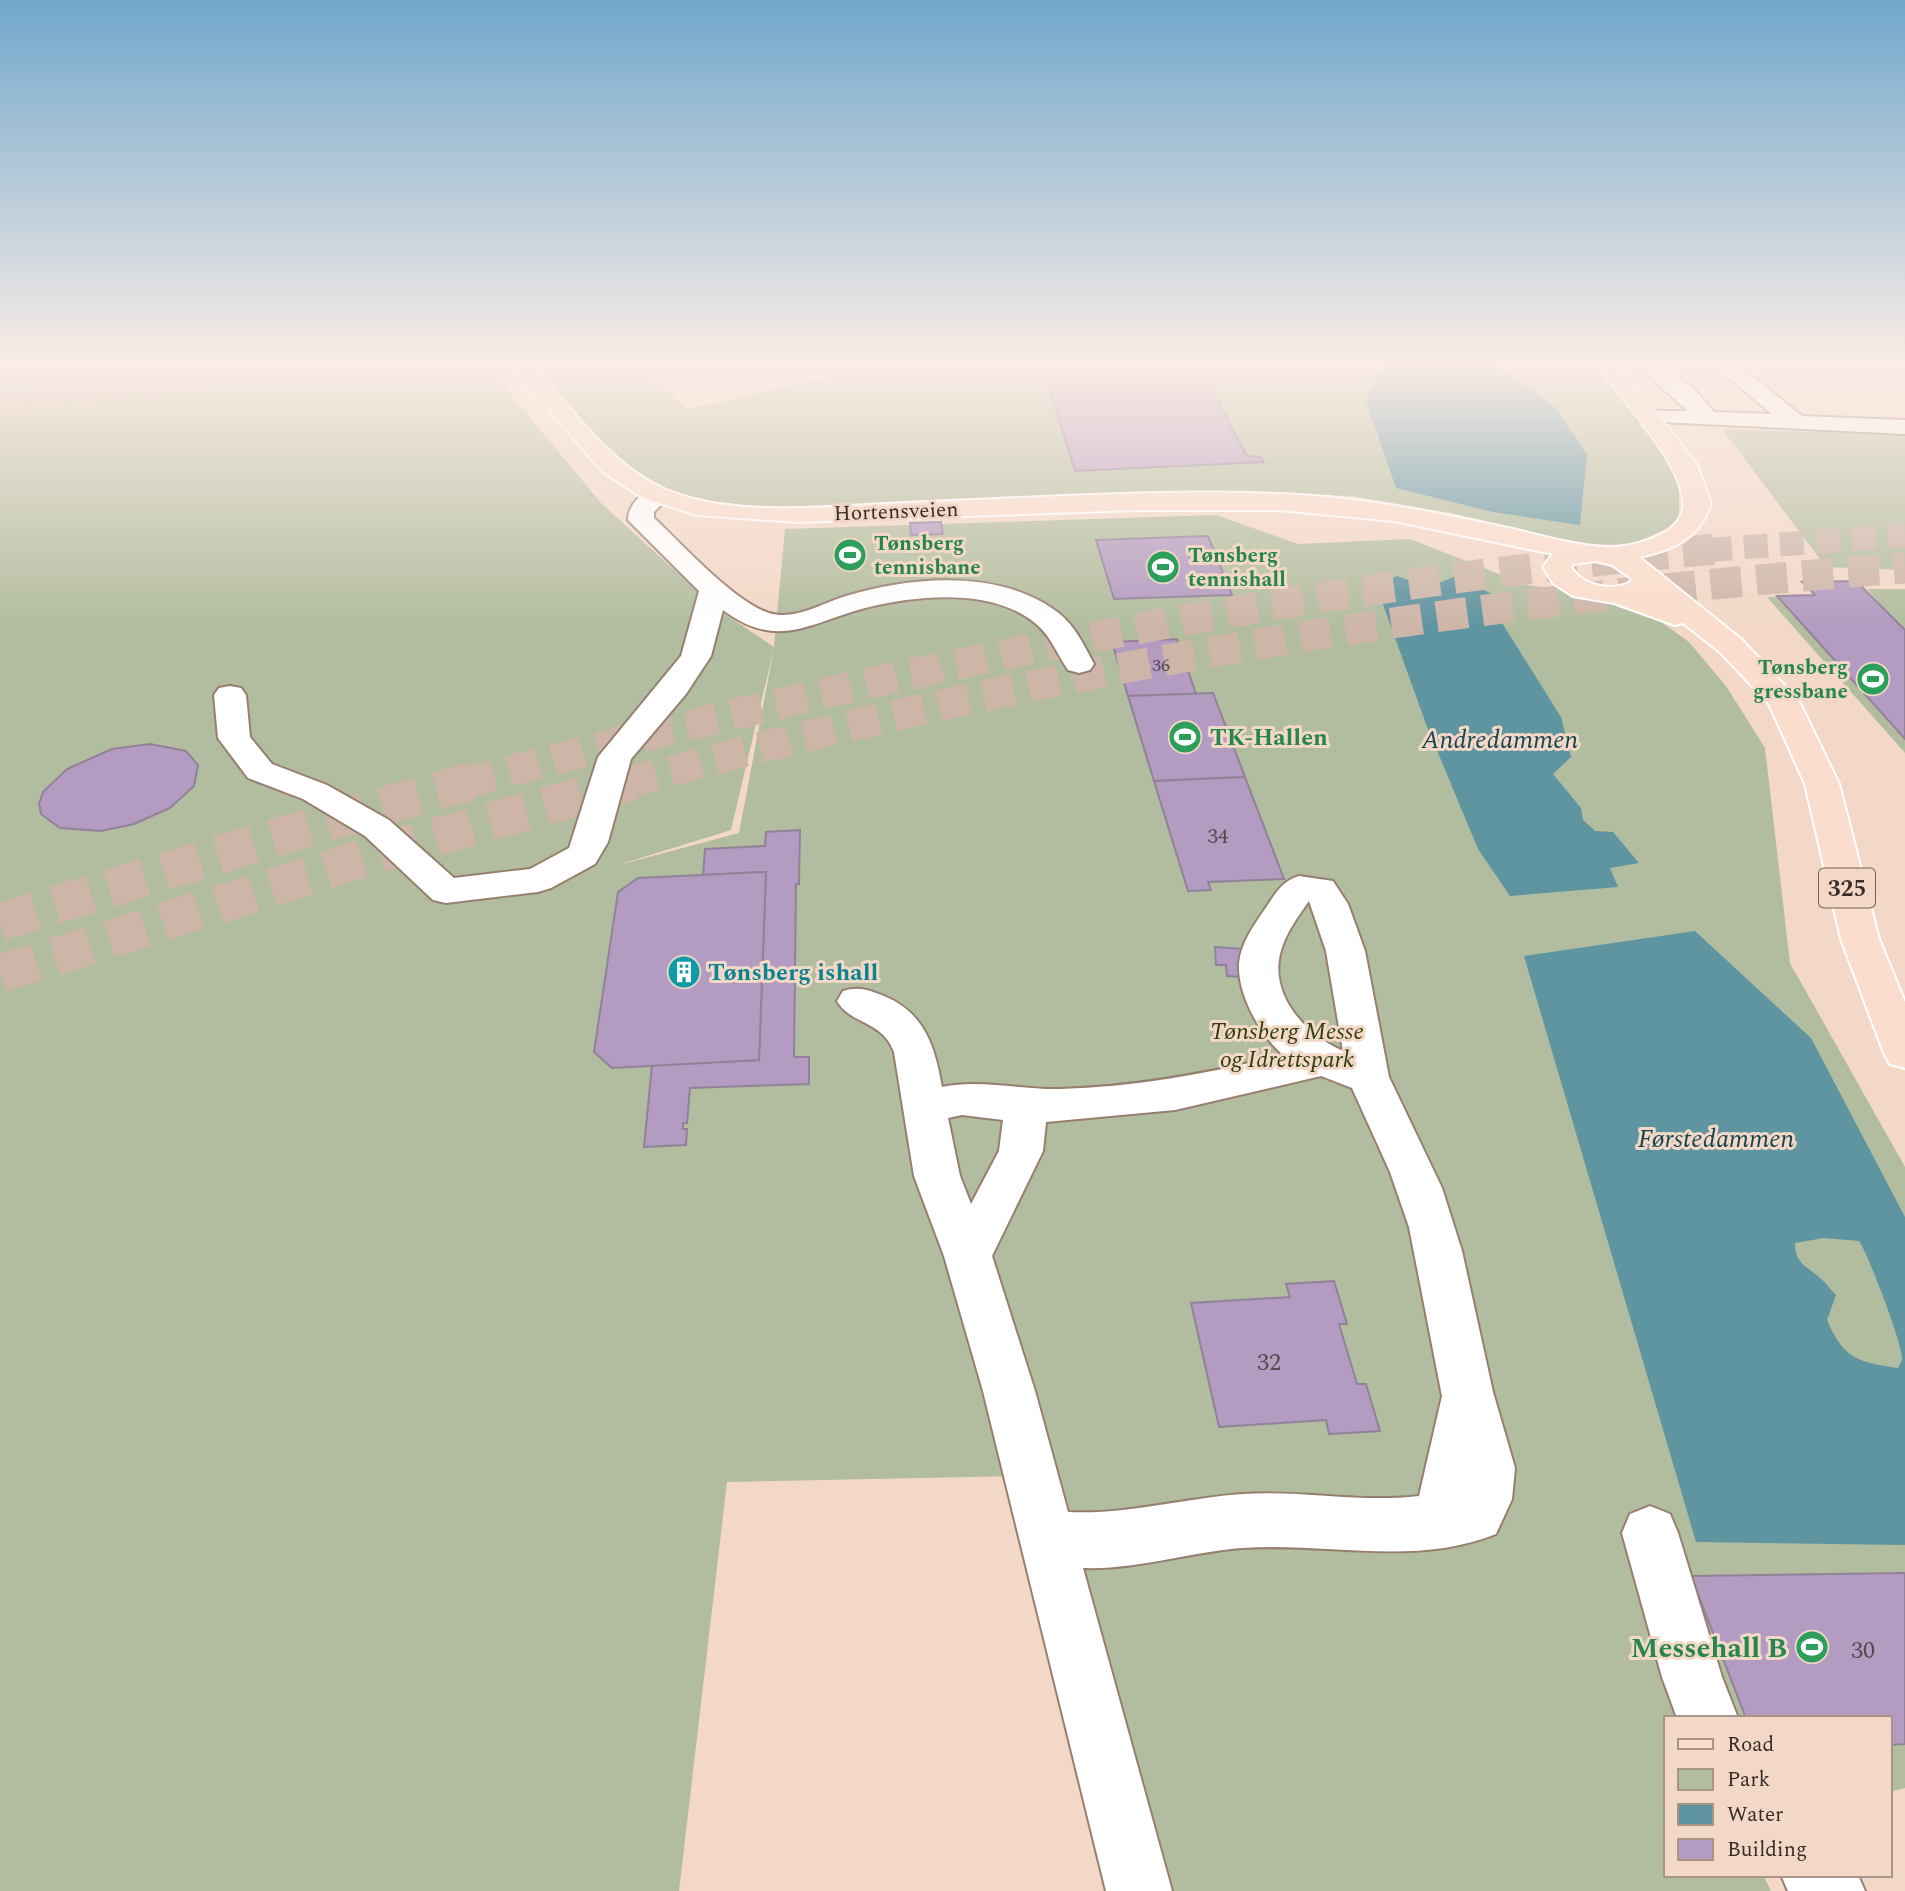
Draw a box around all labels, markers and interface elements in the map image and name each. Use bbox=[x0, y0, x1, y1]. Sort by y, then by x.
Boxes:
street label: Hortensveien bbox=[833, 494, 959, 530]
place label: Tønsberg tennisbane bbox=[874, 528, 981, 584]
sports icon: Tønsberg tennisbane bbox=[831, 536, 869, 574]
place label: Tønsberg tennishall bbox=[1188, 540, 1286, 596]
sports icon: Tønsberg tennishall bbox=[1144, 548, 1182, 586]
house number: 36 bbox=[1152, 652, 1170, 679]
place label: Tønsberg gressbane bbox=[1753, 652, 1848, 708]
sports icon: Tønsberg gressbane bbox=[1854, 660, 1892, 698]
sports icon: TK-Hallen bbox=[1166, 718, 1204, 756]
place label: TK-Hallen bbox=[1210, 720, 1328, 756]
water label: Andredammen bbox=[1421, 720, 1579, 760]
house number: 34 bbox=[1208, 821, 1229, 853]
road number: 325 bbox=[1819, 868, 1875, 908]
building icon: Tønsberg ishall bbox=[665, 953, 703, 991]
place label: Tønsberg ishall bbox=[708, 955, 878, 991]
park label: Tønsberg Messe og Idrettspark bbox=[1210, 1014, 1364, 1078]
water label: Førstedammen bbox=[1638, 1119, 1795, 1159]
house number: 32 bbox=[1257, 1345, 1281, 1381]
place label: Messehall B bbox=[1631, 1627, 1787, 1670]
sports icon: Messehall B bbox=[1793, 1628, 1831, 1666]
house number: 30 bbox=[1851, 1633, 1875, 1669]
legend bbox=[1664, 1716, 1891, 1877]
text: Road bbox=[1727, 1729, 1774, 1761]
text: Park bbox=[1727, 1764, 1771, 1796]
text: Water bbox=[1727, 1799, 1783, 1831]
text: Building bbox=[1727, 1834, 1807, 1866]

